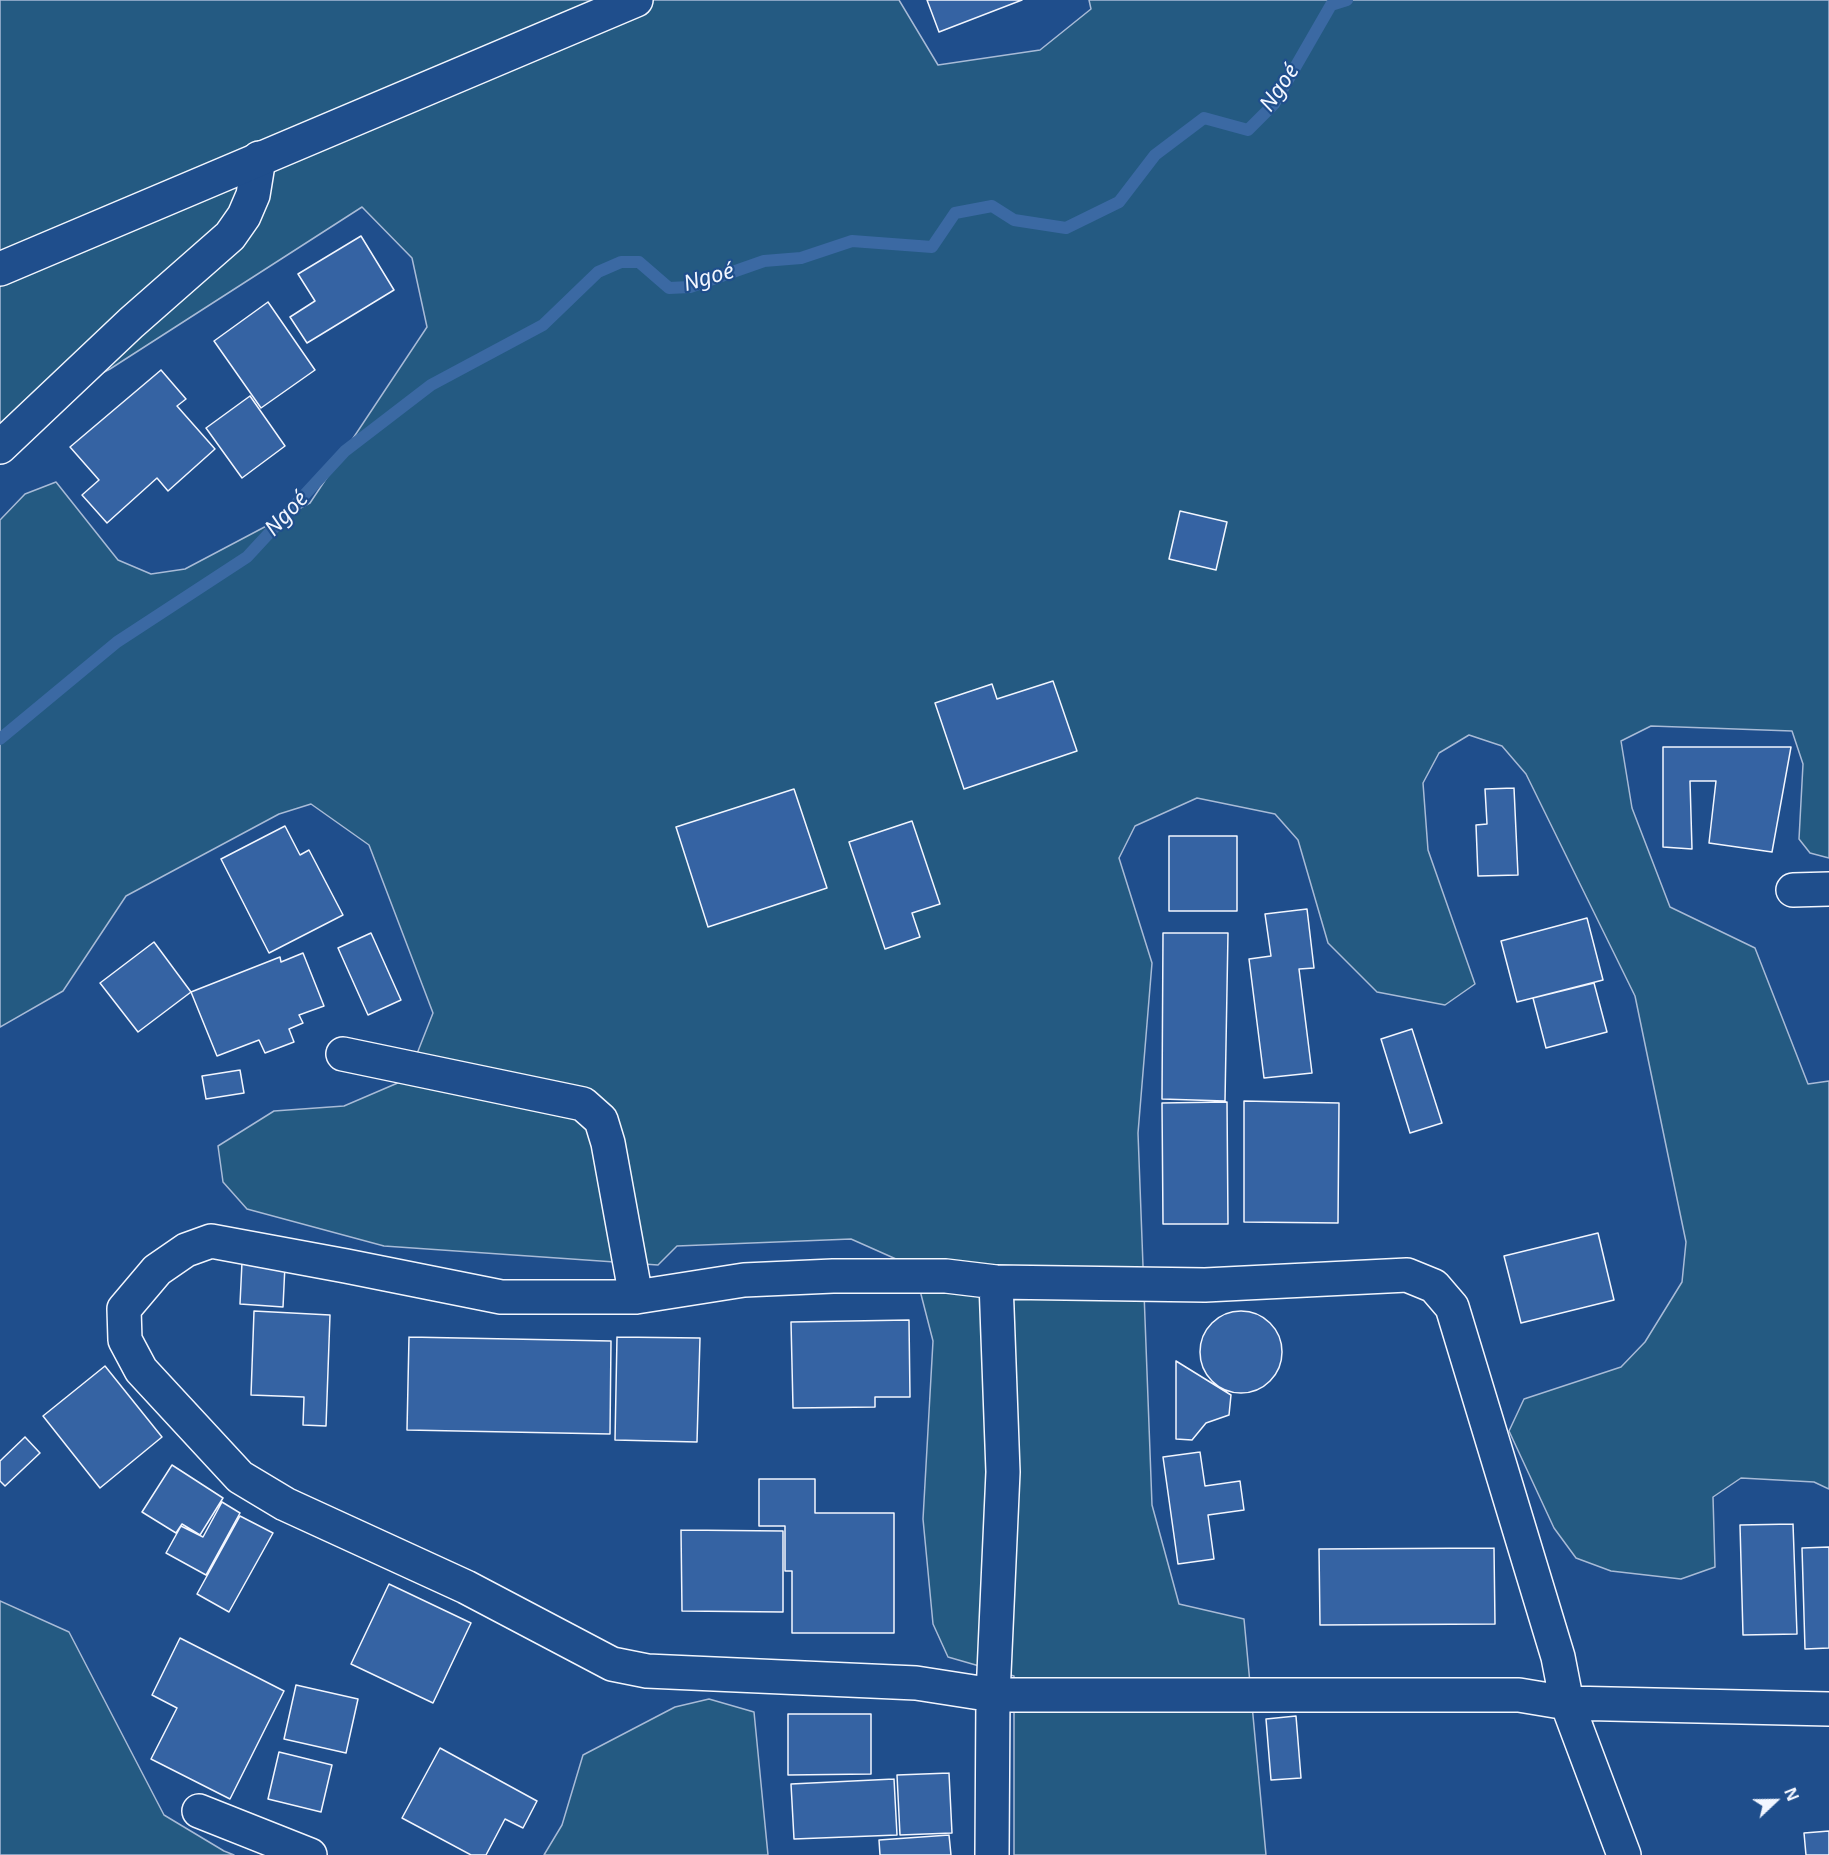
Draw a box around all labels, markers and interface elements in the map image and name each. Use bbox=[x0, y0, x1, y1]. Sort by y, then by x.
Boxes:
water label: Ngoé bbox=[1255, 59, 1305, 117]
water label: Ngoé bbox=[681, 258, 737, 298]
water label: Ngoé bbox=[260, 486, 314, 542]
north arrow bbox=[1745, 1771, 1805, 1831]
text: N bbox=[1779, 1784, 1804, 1804]

